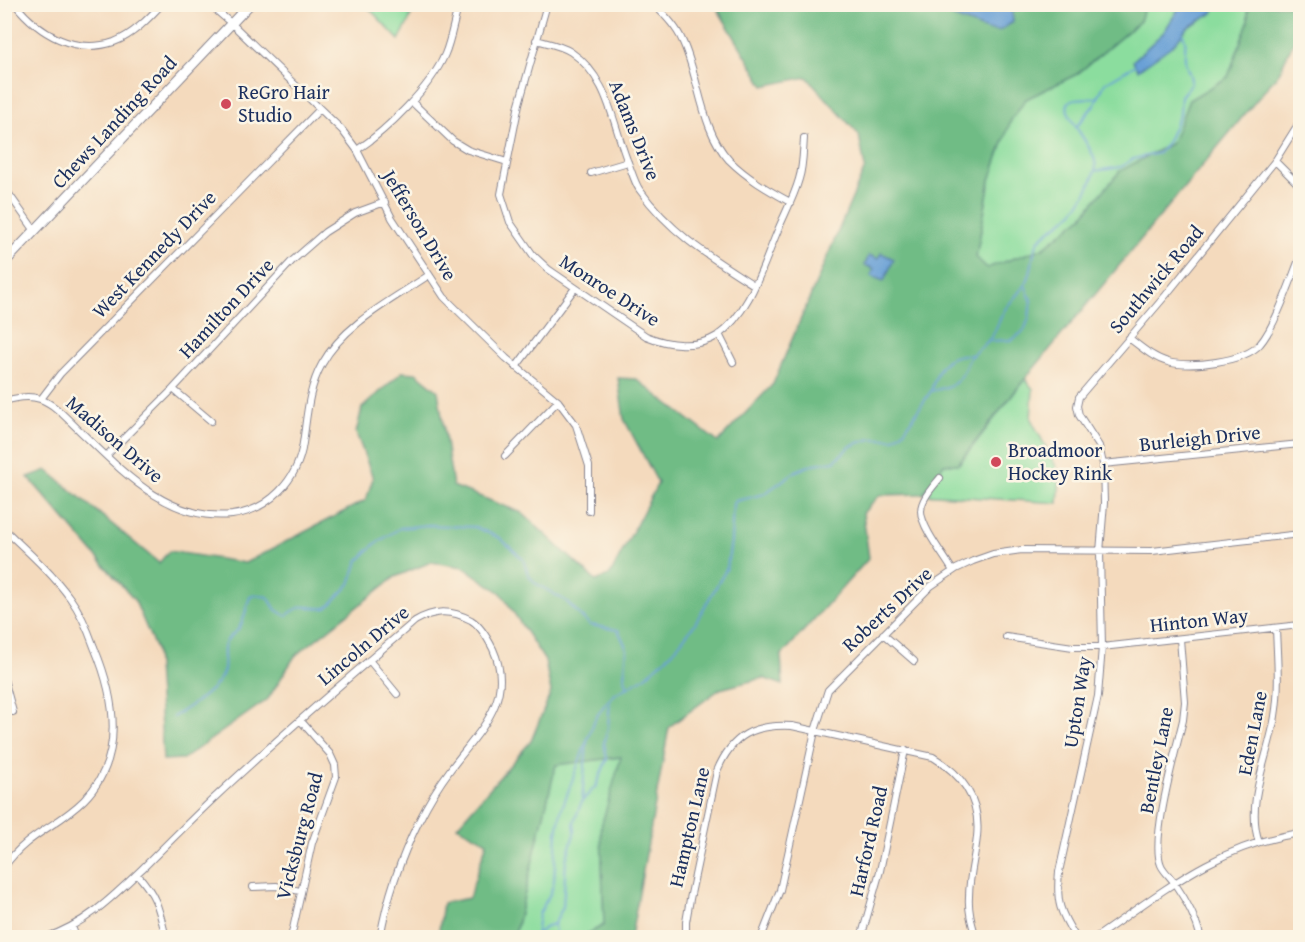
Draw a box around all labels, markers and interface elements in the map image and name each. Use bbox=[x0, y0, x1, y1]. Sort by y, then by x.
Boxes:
street label: Chews Landing Road bbox=[44, 49, 183, 195]
street label: Adams Drive bbox=[602, 75, 669, 184]
place label: ReGro Hair Studio bbox=[238, 77, 330, 129]
marker: ReGro Hair Studio bbox=[219, 97, 233, 111]
street label: Jefferson Drive bbox=[374, 161, 465, 286]
street label: West Kennedy Drive bbox=[85, 183, 222, 324]
street label: Southwick Road bbox=[1101, 218, 1210, 339]
street label: Monroe Drive bbox=[554, 246, 666, 333]
street label: Hamilton Drive bbox=[171, 251, 280, 364]
street label: Madison Drive bbox=[60, 388, 170, 489]
street label: Burleigh Drive bbox=[1138, 417, 1262, 458]
place label: Broadmoor Hockey Rink bbox=[1008, 435, 1113, 487]
marker: Broadmoor Hockey Rink bbox=[989, 455, 1003, 469]
street label: Roberts Drive bbox=[835, 559, 938, 658]
street label: Lincoln Drive bbox=[311, 598, 415, 692]
street label: Hinton Way bbox=[1148, 600, 1250, 639]
street label: Upton Way bbox=[1055, 654, 1098, 750]
street label: Eden Lane bbox=[1229, 688, 1274, 778]
street label: Bentley Lane bbox=[1131, 704, 1180, 816]
street label: Hampton Lane bbox=[661, 764, 716, 890]
street label: Vicksburg Road bbox=[268, 769, 330, 903]
street label: Harford Road bbox=[841, 782, 894, 899]

